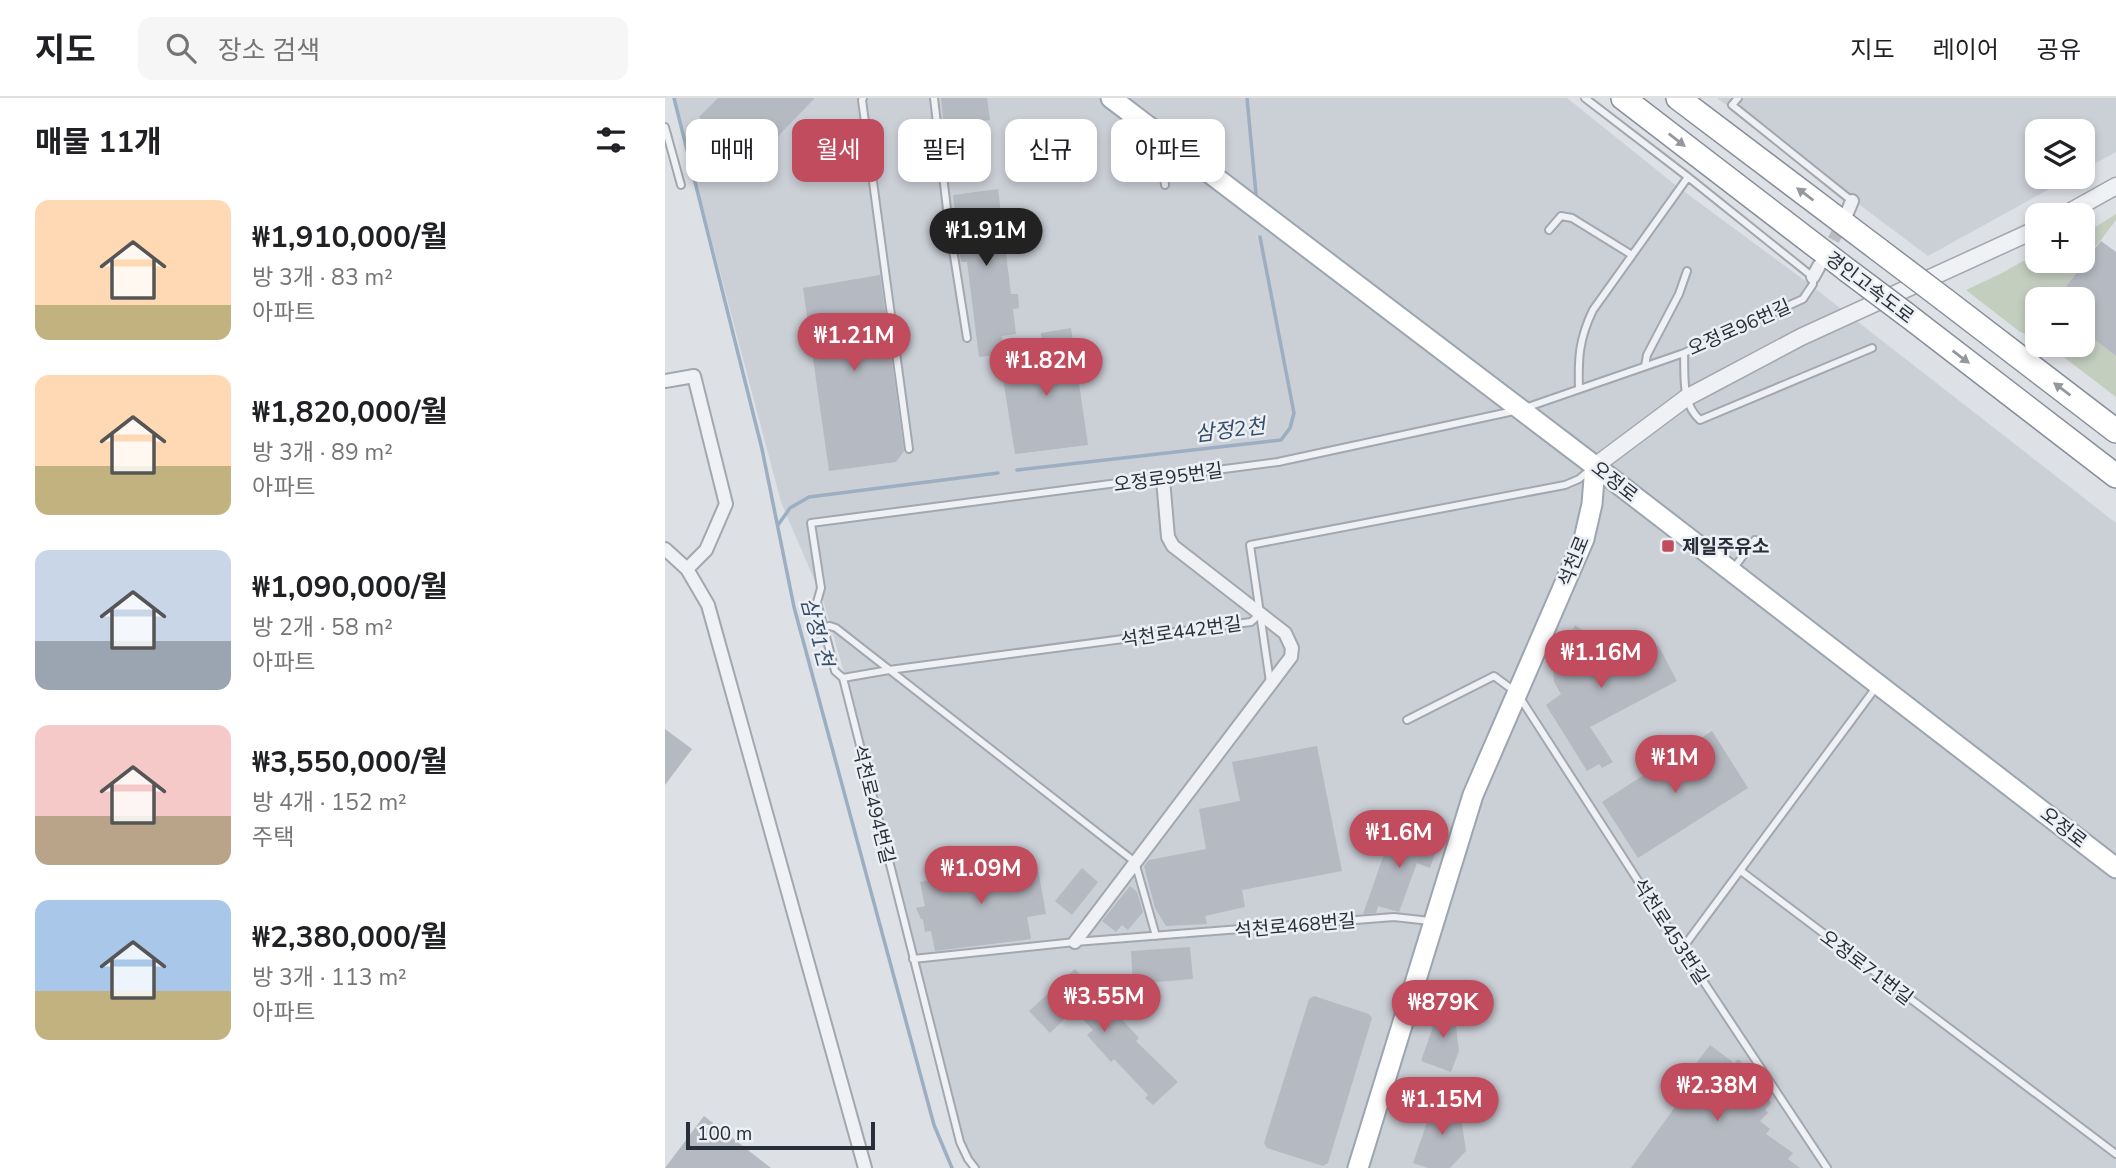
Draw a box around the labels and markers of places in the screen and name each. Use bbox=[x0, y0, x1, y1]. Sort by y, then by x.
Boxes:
pin: ₩1.91M bbox=[929, 208, 1043, 268]
pin: ₩1.21M bbox=[797, 314, 911, 373]
pin: ₩1.82M bbox=[989, 338, 1103, 398]
place label: 제일주유소 bbox=[1682, 534, 1769, 560]
marker: 제일주유소 bbox=[1660, 538, 1676, 554]
pin: ₩1.16M bbox=[1544, 630, 1658, 690]
pin: ₩1M bbox=[1641, 736, 1709, 795]
pin: ₩1.6M bbox=[1350, 810, 1448, 870]
pin: ₩1.09M bbox=[924, 846, 1038, 906]
pin: ₩3.55M bbox=[1047, 974, 1161, 1034]
pin: ₩879K bbox=[1394, 981, 1492, 1040]
pin: ₩2.38M bbox=[1660, 1063, 1774, 1123]
pin: ₩1.15M bbox=[1385, 1077, 1499, 1137]

